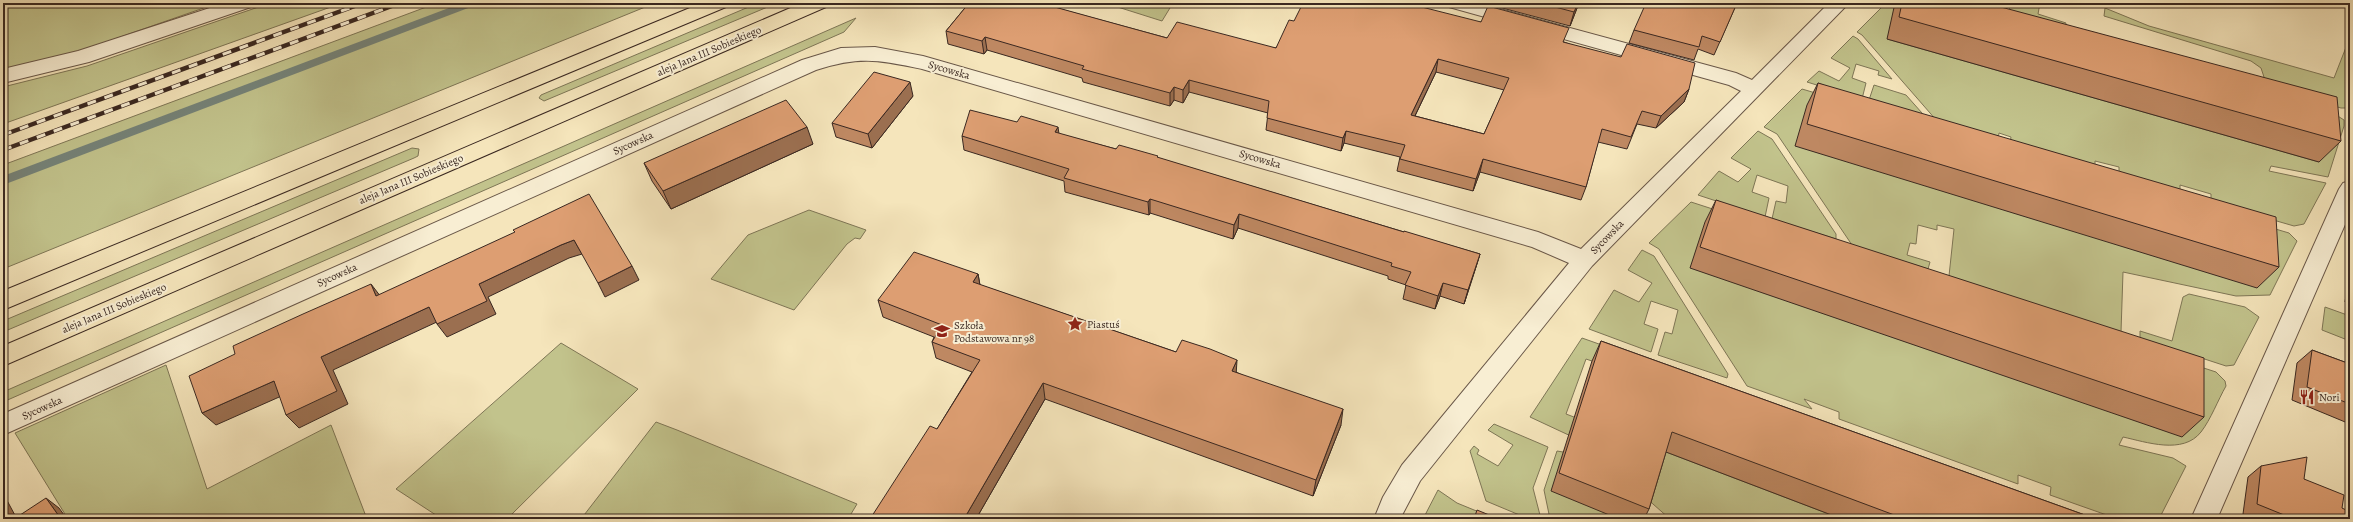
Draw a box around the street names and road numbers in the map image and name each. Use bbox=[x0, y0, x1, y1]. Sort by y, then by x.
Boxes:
street label: aleja Jana III Sobieskiego bbox=[654, 22, 764, 80]
street label: Sycowska bbox=[926, 57, 972, 83]
street label: Sycowska bbox=[610, 127, 656, 159]
street label: Sycowska bbox=[1237, 146, 1283, 172]
street label: aleja Jana III Sobieskiego bbox=[356, 150, 466, 208]
street label: Sycowska bbox=[1587, 216, 1628, 258]
street label: Sycowska bbox=[314, 259, 360, 291]
street label: aleja Jana III Sobieskiego bbox=[59, 279, 169, 337]
street label: Sycowska bbox=[19, 392, 65, 424]

